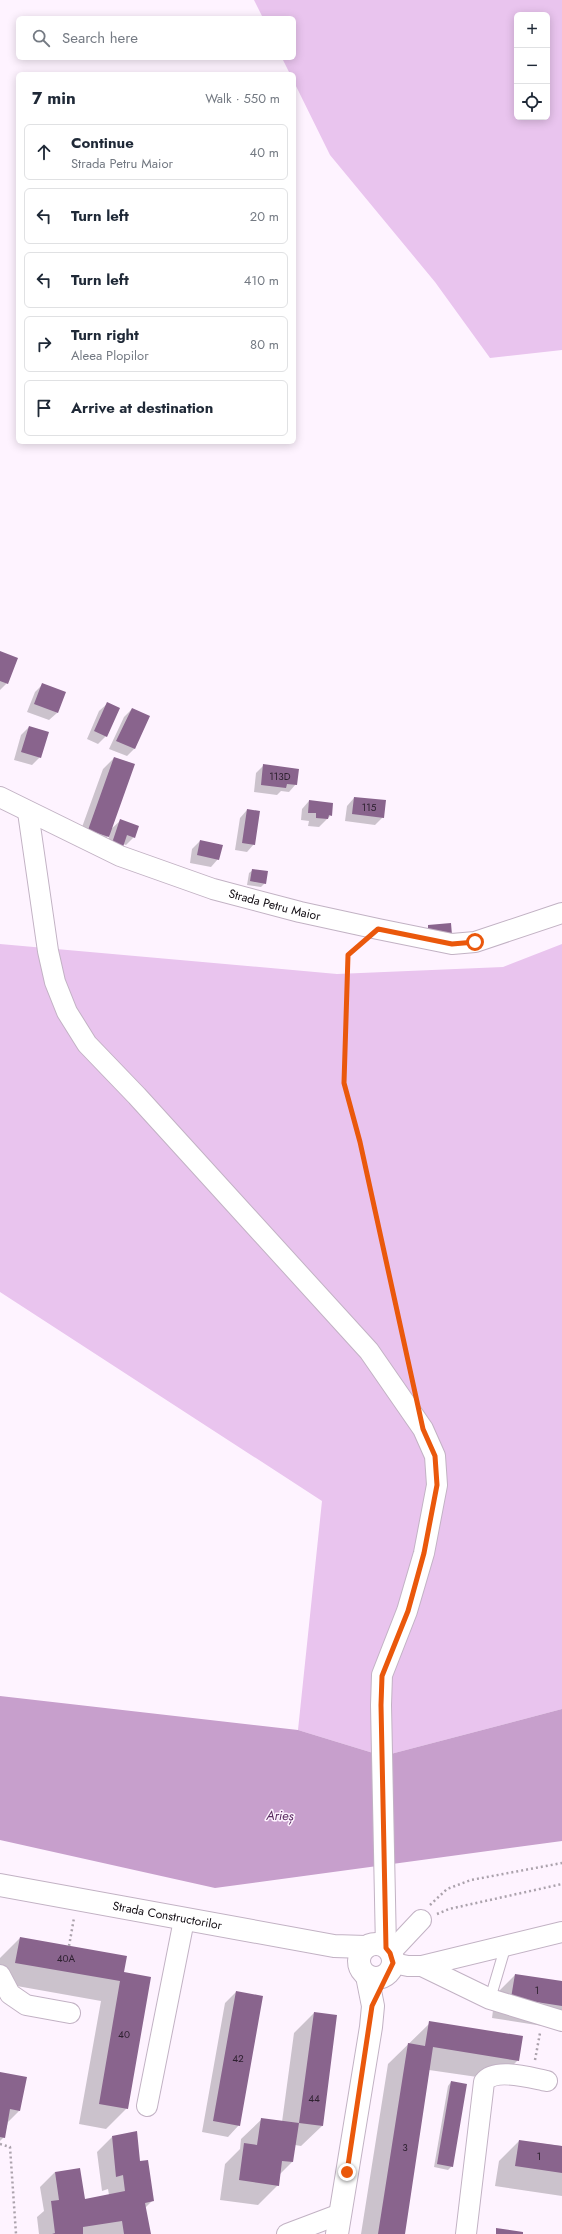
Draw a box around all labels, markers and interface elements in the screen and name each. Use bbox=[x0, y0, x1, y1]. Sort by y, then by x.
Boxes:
map controls bbox=[514, 12, 550, 120]
button: + bbox=[514, 12, 550, 48]
search box bbox=[16, 16, 296, 60]
icon: search bbox=[30, 27, 52, 49]
text: Search here bbox=[62, 27, 138, 49]
button: − bbox=[514, 48, 550, 84]
button: locate bbox=[514, 84, 550, 120]
text: 7 min bbox=[32, 86, 76, 110]
text: Walk · 550 m bbox=[205, 89, 280, 108]
text: Continue bbox=[71, 132, 134, 154]
icon: ahead bbox=[33, 141, 55, 163]
text: 40 m bbox=[250, 143, 279, 162]
text: Strada Petru Maior bbox=[71, 154, 173, 173]
icon: left bbox=[33, 205, 55, 227]
text: Turn left bbox=[71, 205, 129, 227]
text: 20 m bbox=[250, 207, 279, 226]
icon: left bbox=[33, 269, 55, 291]
text: Turn left bbox=[71, 269, 129, 291]
text: 410 m bbox=[244, 271, 279, 290]
text: Turn right bbox=[71, 324, 139, 346]
icon: right bbox=[33, 333, 55, 355]
text: 80 m bbox=[250, 335, 279, 354]
text: Aleea Plopilor bbox=[71, 346, 149, 365]
icon: arrive bbox=[33, 397, 55, 419]
text: Arrive at destination bbox=[71, 397, 213, 419]
house number: 113D bbox=[269, 769, 291, 784]
house number: 115 bbox=[362, 800, 377, 815]
street label: Strada Petru Maior bbox=[227, 885, 323, 925]
route start bbox=[466, 933, 484, 951]
water label: Arieș bbox=[265, 1806, 295, 1825]
street label: Strada Constructorilor bbox=[111, 1897, 224, 1935]
house number: 40A bbox=[57, 1951, 76, 1966]
house number: 1 bbox=[535, 1983, 539, 1998]
house number: 40 bbox=[118, 2027, 130, 2042]
house number: 42 bbox=[232, 2051, 244, 2066]
house number: 44 bbox=[308, 2091, 320, 2106]
house number: 3 bbox=[402, 2140, 408, 2155]
house number: 1 bbox=[537, 2149, 541, 2164]
route end bbox=[338, 2163, 356, 2181]

